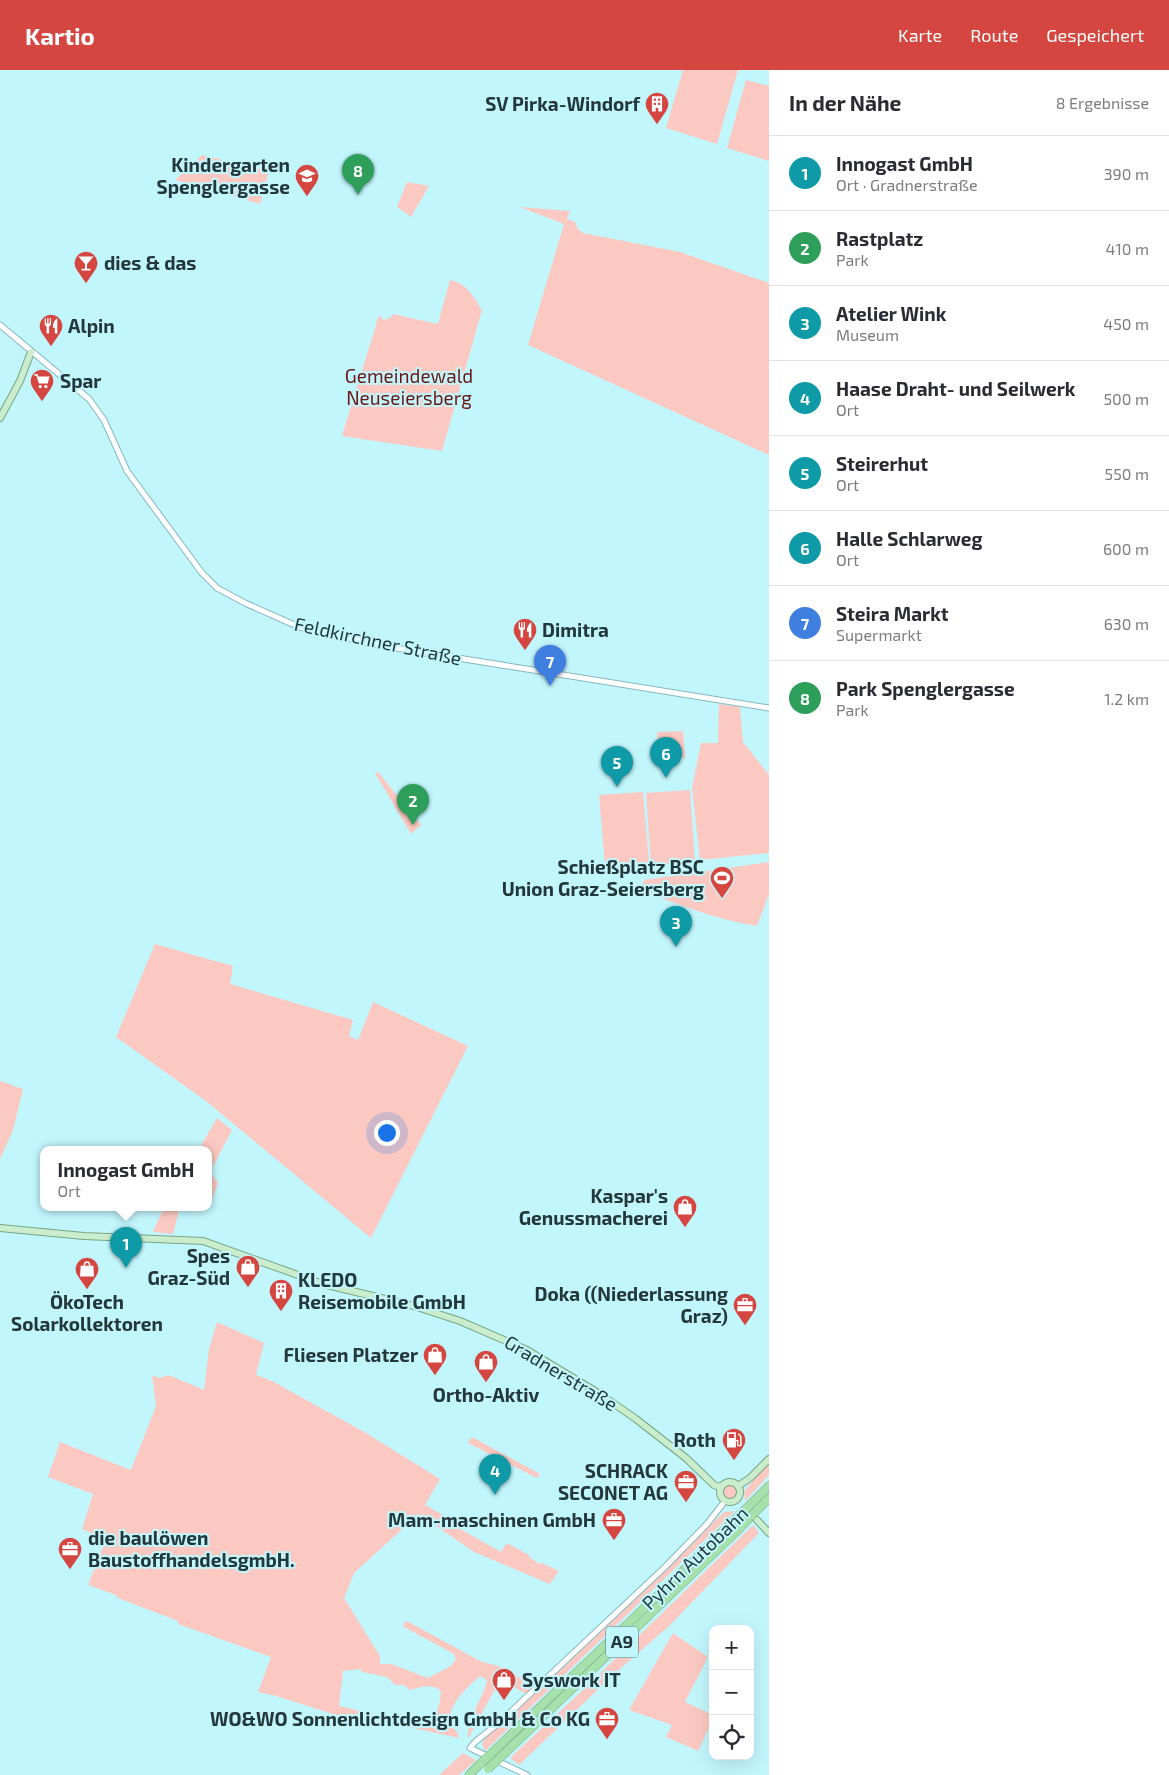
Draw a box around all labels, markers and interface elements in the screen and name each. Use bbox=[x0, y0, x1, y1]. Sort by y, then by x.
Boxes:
text: Kartio bbox=[25, 21, 95, 50]
text: Karte bbox=[898, 24, 942, 46]
text: Route bbox=[970, 24, 1018, 46]
text: Gespeichert bbox=[1046, 24, 1144, 46]
text: In der Nähe bbox=[789, 90, 901, 115]
building icon: SV Pirka-Windorf bbox=[644, 91, 670, 125]
place label: SV Pirka-Windorf bbox=[485, 92, 641, 115]
text: 8 Ergebnisse bbox=[1056, 93, 1149, 112]
text: Innogast GmbH bbox=[836, 152, 973, 175]
place label: Kindergarten Spenglergasse bbox=[157, 153, 290, 198]
pin: 8 bbox=[342, 154, 374, 195]
school or university icon: Kindergarten Spenglergasse bbox=[294, 163, 320, 197]
text: 1 bbox=[802, 164, 808, 183]
text: 390 m bbox=[1104, 164, 1149, 183]
text: Ort · Gradnerstraße bbox=[836, 175, 978, 194]
text: Rastplatz bbox=[836, 227, 923, 250]
text: 2 bbox=[800, 239, 810, 258]
text: 410 m bbox=[1106, 239, 1149, 258]
bar icon: dies & das bbox=[73, 250, 99, 284]
text: Park bbox=[836, 250, 869, 269]
place label: dies & das bbox=[104, 251, 196, 274]
text: Atelier Wink bbox=[836, 302, 946, 325]
restaurant icon: Alpin bbox=[38, 313, 64, 347]
place label: Alpin bbox=[68, 314, 115, 337]
text: 3 bbox=[800, 314, 810, 333]
text: 450 m bbox=[1103, 314, 1149, 333]
text: Museum bbox=[836, 325, 899, 344]
park label: Gemeindewald Neuseiersberg bbox=[345, 364, 473, 409]
supermarket icon: Spar bbox=[29, 368, 55, 402]
place label: Spar bbox=[60, 369, 101, 392]
text: Haase Draht- und Seilwerk bbox=[836, 377, 1075, 400]
text: 4 bbox=[800, 389, 810, 408]
text: 500 m bbox=[1104, 389, 1149, 408]
text: Ort bbox=[836, 400, 859, 419]
text: Steirerhut bbox=[836, 452, 928, 475]
text: 5 bbox=[801, 464, 809, 483]
text: 550 m bbox=[1105, 464, 1149, 483]
text: Ort bbox=[836, 475, 859, 494]
text: Halle Schlarweg bbox=[836, 527, 982, 550]
text: 6 bbox=[800, 539, 810, 558]
text: 600 m bbox=[1103, 539, 1149, 558]
text: Ort bbox=[836, 550, 859, 569]
text: Steira Markt bbox=[836, 602, 949, 625]
street label: Feldkirchner Straße bbox=[292, 612, 464, 669]
text: 7 bbox=[801, 614, 809, 633]
text: 630 m bbox=[1104, 614, 1149, 633]
restaurant icon: Dimitra bbox=[512, 617, 538, 651]
place label: Dimitra bbox=[542, 618, 609, 641]
text: Supermarkt bbox=[836, 625, 922, 644]
pin: 7 bbox=[534, 645, 566, 686]
text: Park Spenglergasse bbox=[836, 677, 1015, 700]
text: 8 bbox=[800, 689, 810, 708]
text: 1.2 km bbox=[1104, 689, 1149, 708]
text: Park bbox=[836, 700, 869, 719]
pin: 6 bbox=[650, 737, 682, 778]
pin: 5 bbox=[601, 746, 633, 787]
pin: 2 bbox=[397, 784, 429, 825]
place label: Schießplatz BSC Union Graz-Seiersberg bbox=[502, 855, 704, 900]
sports icon: Schießplatz BSC Union Graz-Seiersberg bbox=[709, 865, 735, 899]
pin: 3 bbox=[660, 906, 692, 947]
your location bbox=[374, 1120, 400, 1146]
popup bbox=[40, 1146, 212, 1211]
text: Innogast GmbH bbox=[58, 1158, 194, 1181]
text: Ort bbox=[58, 1181, 81, 1200]
place label: Kaspar's Genussmacherei bbox=[519, 1184, 668, 1229]
shop icon: Kaspar's Genussmacherei bbox=[672, 1194, 698, 1228]
pin: 1 bbox=[110, 1227, 142, 1268]
place label: Spes Graz-Süd bbox=[147, 1244, 230, 1289]
shop icon: Spes Graz-Süd bbox=[235, 1254, 261, 1288]
shop icon: ÖkoTech Solarkollektoren bbox=[74, 1256, 100, 1290]
place label: KLEDO Reisemobile GmbH bbox=[298, 1268, 466, 1313]
building icon: KLEDO Reisemobile GmbH bbox=[268, 1278, 294, 1312]
place label: Doka ((Niederlassung Graz) bbox=[535, 1282, 728, 1327]
place label: ÖkoTech Solarkollektoren bbox=[11, 1290, 163, 1335]
office icon: Doka ((Niederlassung Graz) bbox=[732, 1292, 758, 1326]
street label: Gradnerstraße bbox=[501, 1330, 622, 1415]
shop icon: Fliesen Platzer bbox=[422, 1342, 448, 1376]
place label: Fliesen Platzer bbox=[284, 1343, 418, 1366]
shop icon: Ortho-Aktiv bbox=[473, 1349, 499, 1383]
place label: Ortho-Aktiv bbox=[433, 1383, 539, 1406]
fuel station icon: Roth bbox=[721, 1427, 747, 1461]
place label: Roth bbox=[673, 1428, 716, 1451]
pin: 4 bbox=[479, 1454, 511, 1495]
place label: SCHRACK SECONET AG bbox=[558, 1459, 668, 1504]
office icon: SCHRACK SECONET AG bbox=[673, 1469, 699, 1503]
street label: Pyhrn Autobahn bbox=[637, 1501, 753, 1614]
office icon: Mam-maschinen GmbH bbox=[601, 1507, 627, 1541]
place label: Mam-maschinen GmbH bbox=[388, 1508, 596, 1531]
place label: die baulöwen BaustoffhandelsgmbH. bbox=[88, 1526, 295, 1571]
office icon: die baulöwen BaustoffhandelsgmbH. bbox=[57, 1536, 83, 1570]
map controls bbox=[709, 1625, 754, 1760]
button: + bbox=[709, 1625, 754, 1670]
road number: A9 bbox=[606, 1626, 638, 1658]
shop icon: Syswork IT bbox=[491, 1667, 517, 1701]
place label: Syswork IT bbox=[522, 1668, 621, 1692]
button: − bbox=[709, 1670, 754, 1715]
office icon: WO&WO Sonnenlichtdesign GmbH & Co KG bbox=[594, 1706, 620, 1740]
place label: WO&WO Sonnenlichtdesign GmbH & Co KG bbox=[210, 1707, 590, 1730]
button: locate bbox=[709, 1715, 754, 1760]

